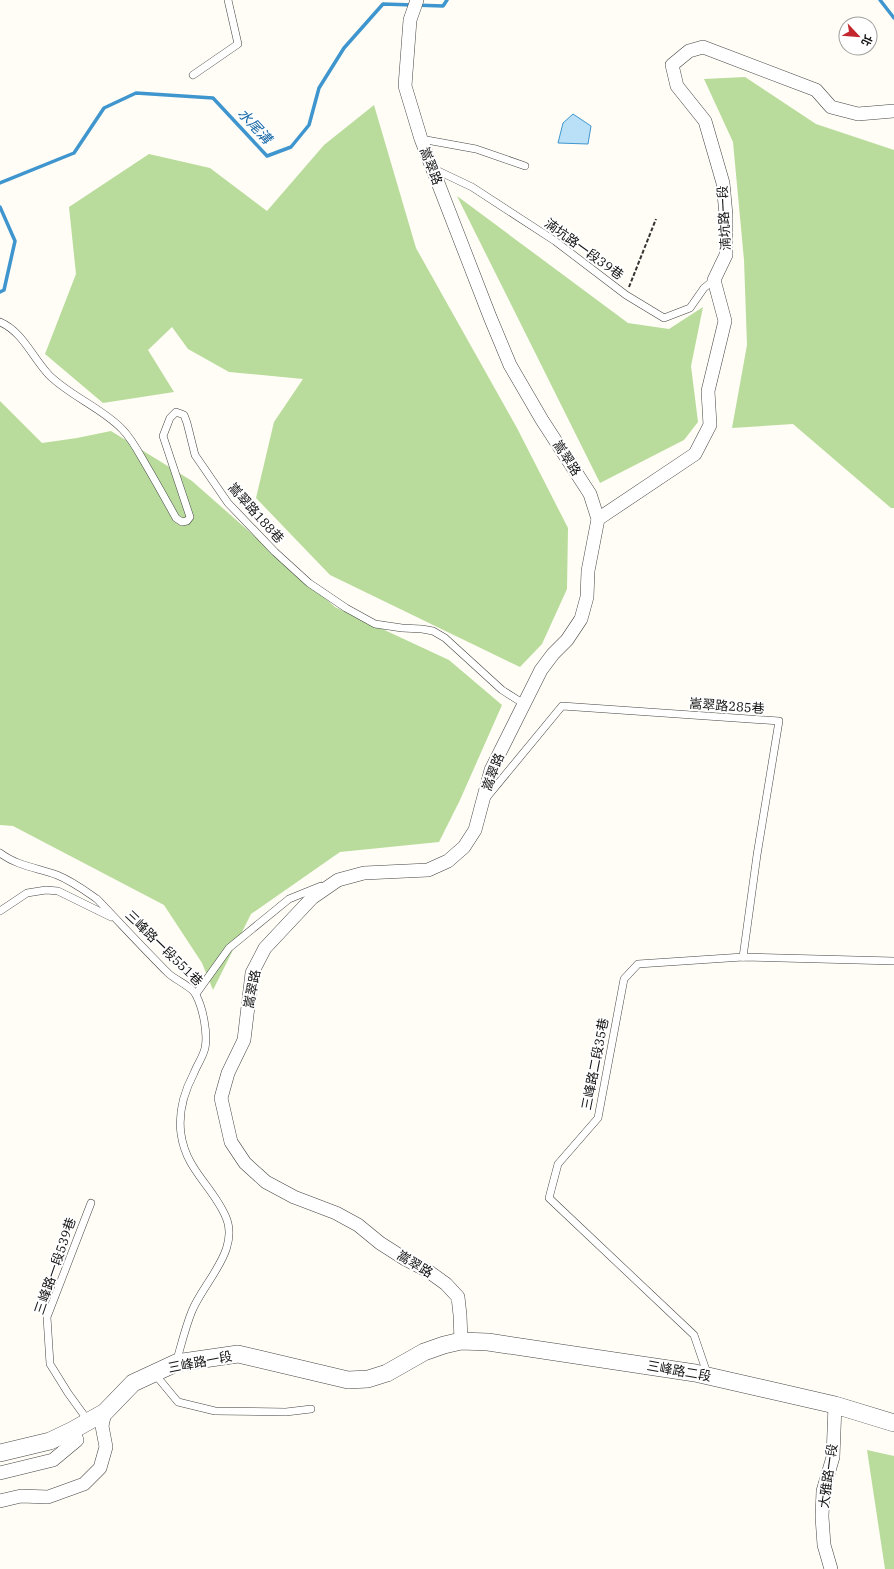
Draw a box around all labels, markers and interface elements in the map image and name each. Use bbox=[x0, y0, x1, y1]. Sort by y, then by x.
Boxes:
north arrow bbox=[838, 16, 878, 56]
text: 北 bbox=[858, 32, 876, 48]
water label: 水尾溝 bbox=[234, 105, 277, 149]
street label: 嵩翠路 bbox=[416, 145, 446, 187]
street label: 湳坑路一段 bbox=[714, 185, 734, 251]
street label: 湳坑路一段39巷 bbox=[541, 215, 627, 283]
street label: 嵩翠路 bbox=[549, 437, 585, 479]
street label: 嵩翠路188巷 bbox=[224, 479, 288, 547]
street label: 嵩翠路285巷 bbox=[689, 695, 765, 717]
street label: 嵩翠路 bbox=[478, 751, 508, 793]
street label: 三峰路一段551巷 bbox=[122, 907, 206, 989]
street label: 嵩翠路 bbox=[240, 968, 264, 1010]
street label: 三峰路二段35巷 bbox=[578, 1016, 612, 1112]
street label: 三峰路一段539巷 bbox=[30, 1215, 80, 1317]
street label: 嵩翠路 bbox=[394, 1247, 436, 1281]
street label: 三峰路一段 bbox=[166, 1347, 234, 1377]
street label: 三峰路二段 bbox=[646, 1357, 712, 1385]
street label: 大雅路一段 bbox=[815, 1443, 841, 1509]

